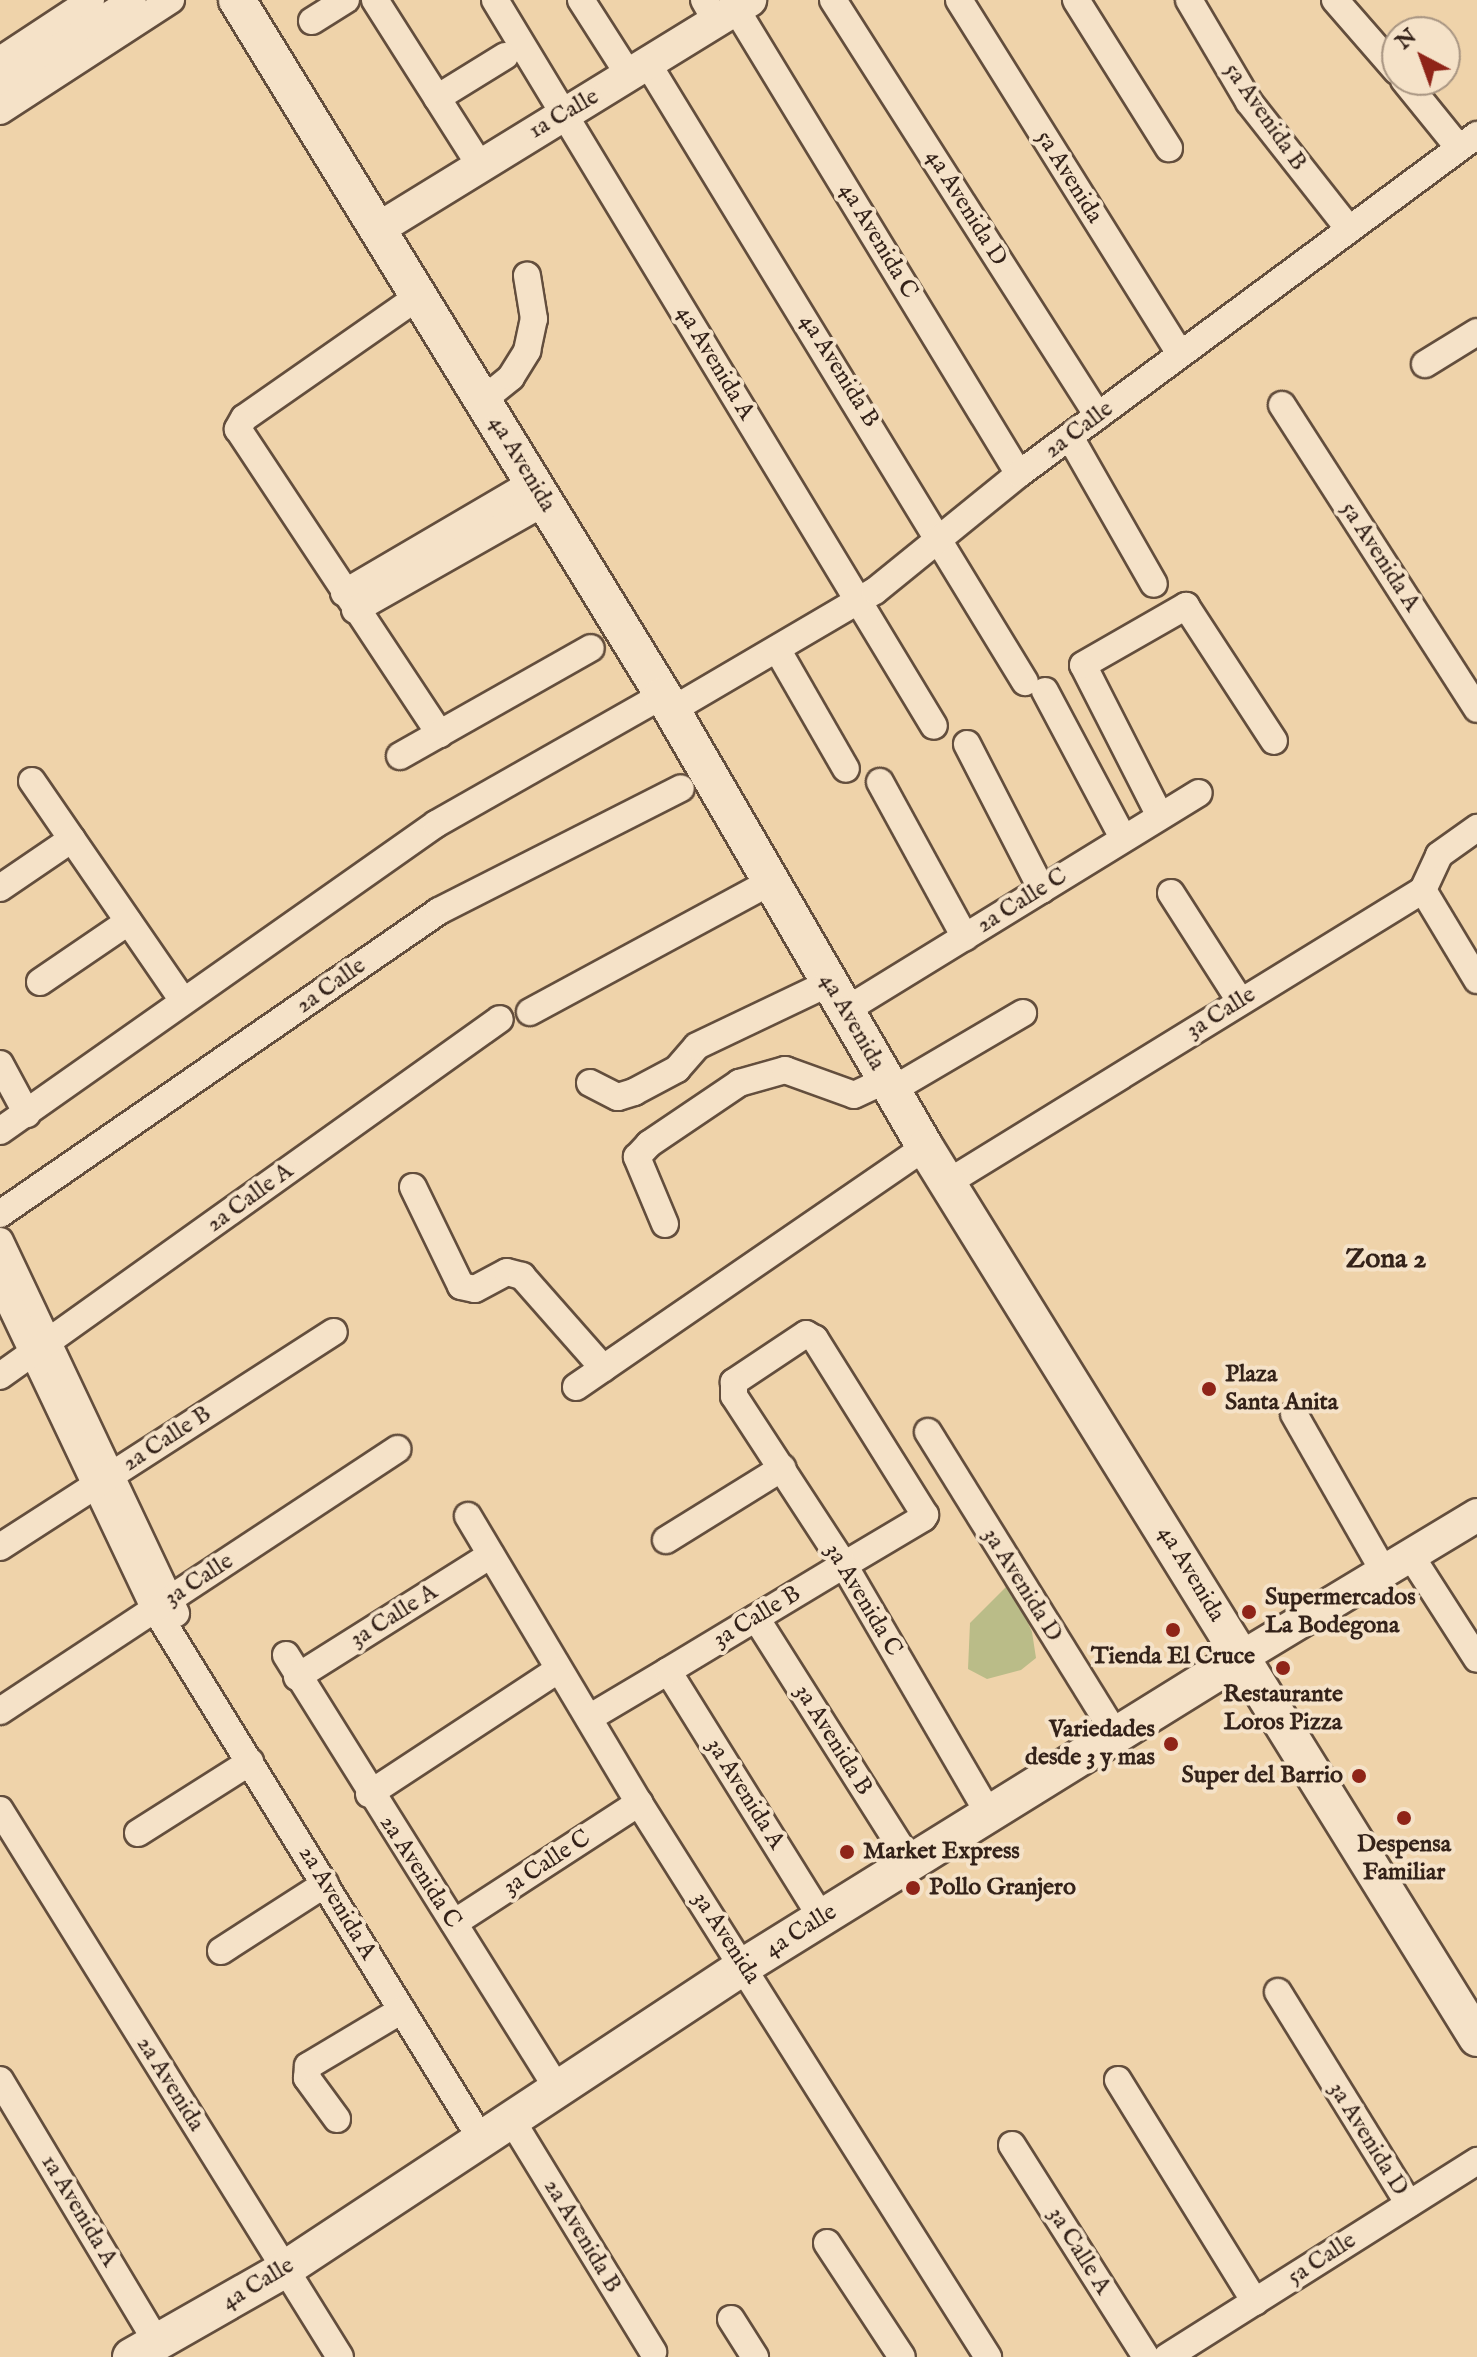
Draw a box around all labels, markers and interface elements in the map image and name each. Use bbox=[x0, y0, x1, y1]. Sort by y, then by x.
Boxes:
north arrow bbox=[1381, 16, 1461, 96]
text: N bbox=[1390, 23, 1423, 56]
street label: 5a Avenida B bbox=[1217, 58, 1313, 176]
street label: 1a Calle bbox=[524, 82, 604, 146]
street label: 5a Avenida bbox=[1029, 125, 1109, 229]
street label: 4a Avenida D bbox=[919, 145, 1013, 271]
street label: 4a Avenida C bbox=[832, 178, 924, 304]
street label: 4a Avenida A bbox=[670, 301, 760, 425]
street label: 4a Avenida B bbox=[793, 309, 885, 433]
street label: 2a Calle bbox=[1039, 395, 1119, 465]
street label: 4a Avenida bbox=[482, 411, 562, 517]
street label: 5a Avenida A bbox=[1334, 497, 1426, 617]
street label: 2a Calle C bbox=[972, 862, 1072, 940]
street label: 2a Calle bbox=[291, 952, 371, 1020]
street label: 4a Avenida bbox=[813, 969, 891, 1075]
street label: 3a Calle bbox=[1181, 981, 1261, 1045]
street label: 2a Calle A bbox=[201, 1157, 299, 1239]
district label: Zona 2 bbox=[1346, 1243, 1426, 1277]
place label: Plaza Santa Anita bbox=[1225, 1361, 1338, 1417]
marker: Plaza Santa Anita bbox=[1200, 1380, 1218, 1398]
street label: 2a Calle B bbox=[117, 1400, 217, 1478]
street label: 4a Avenida bbox=[1151, 1521, 1231, 1627]
street label: 3a Avenida D bbox=[976, 1523, 1068, 1647]
street label: 3a Avenida C bbox=[818, 1538, 908, 1662]
street label: 3a Calle bbox=[159, 1547, 239, 1613]
street label: 3a Calle A bbox=[345, 1578, 443, 1654]
street label: 3a Calle B bbox=[708, 1580, 806, 1654]
place label: Supermercados La Bodegona bbox=[1265, 1584, 1416, 1640]
marker: Supermercados La Bodegona bbox=[1240, 1603, 1258, 1621]
marker: Tienda El Cruce bbox=[1164, 1621, 1182, 1639]
place label: Tienda El Cruce bbox=[1091, 1643, 1255, 1671]
marker: Restaurante Loros Pizza bbox=[1274, 1659, 1292, 1677]
street label: 3a Avenida B bbox=[788, 1679, 878, 1801]
place label: Restaurante Loros Pizza bbox=[1223, 1681, 1343, 1737]
place label: Variedades desde 3 y mas bbox=[1025, 1716, 1155, 1772]
street label: 3a Avenida A bbox=[700, 1733, 790, 1855]
marker: Variedades desde 3 y mas bbox=[1162, 1735, 1180, 1753]
place label: Super del Barrio bbox=[1181, 1762, 1343, 1790]
marker: Super del Barrio bbox=[1350, 1767, 1368, 1785]
marker: Despensa Familiar bbox=[1395, 1809, 1413, 1827]
street label: 2a Avenida C bbox=[373, 1810, 467, 1934]
street label: 3a Calle C bbox=[498, 1824, 596, 1902]
place label: Despensa Familiar bbox=[1357, 1831, 1451, 1887]
place label: Market Express bbox=[863, 1838, 1020, 1866]
street label: 2a Avenida A bbox=[292, 1841, 382, 1965]
marker: Market Express bbox=[838, 1843, 856, 1861]
place label: Pollo Granjero bbox=[929, 1874, 1076, 1902]
marker: Pollo Granjero bbox=[904, 1879, 922, 1897]
street label: 3a Avenida bbox=[686, 1887, 766, 1989]
street label: 4a Calle bbox=[760, 1898, 842, 1964]
street label: 2a Avenida bbox=[130, 2031, 210, 2137]
street label: 3a Avenida D bbox=[1322, 2077, 1414, 2201]
street label: 1a Avenida A bbox=[34, 2150, 124, 2272]
street label: 2a Avenida B bbox=[537, 2174, 627, 2298]
street label: 3a Calle A bbox=[1041, 2202, 1117, 2300]
street label: 5a Calle bbox=[1282, 2226, 1362, 2292]
street label: 4a Calle bbox=[217, 2251, 299, 2317]

